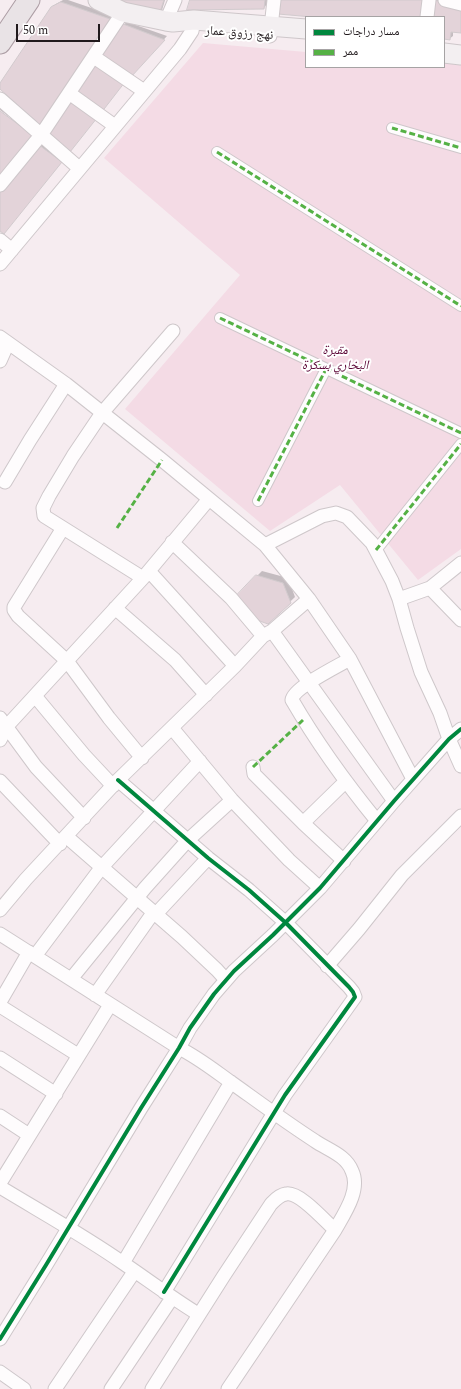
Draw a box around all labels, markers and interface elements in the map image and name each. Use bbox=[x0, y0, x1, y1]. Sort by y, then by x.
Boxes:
scale bar bbox=[18, 16, 102, 42]
legend bbox=[305, 16, 445, 68]
text: 50 m bbox=[23, 21, 48, 40]
text: مسار دراجات bbox=[343, 22, 400, 41]
street label: نهج رزوق عمار bbox=[204, 24, 274, 44]
text: ممر bbox=[343, 42, 358, 61]
park label: مقبرة البخاري بسكرة bbox=[302, 343, 368, 374]

